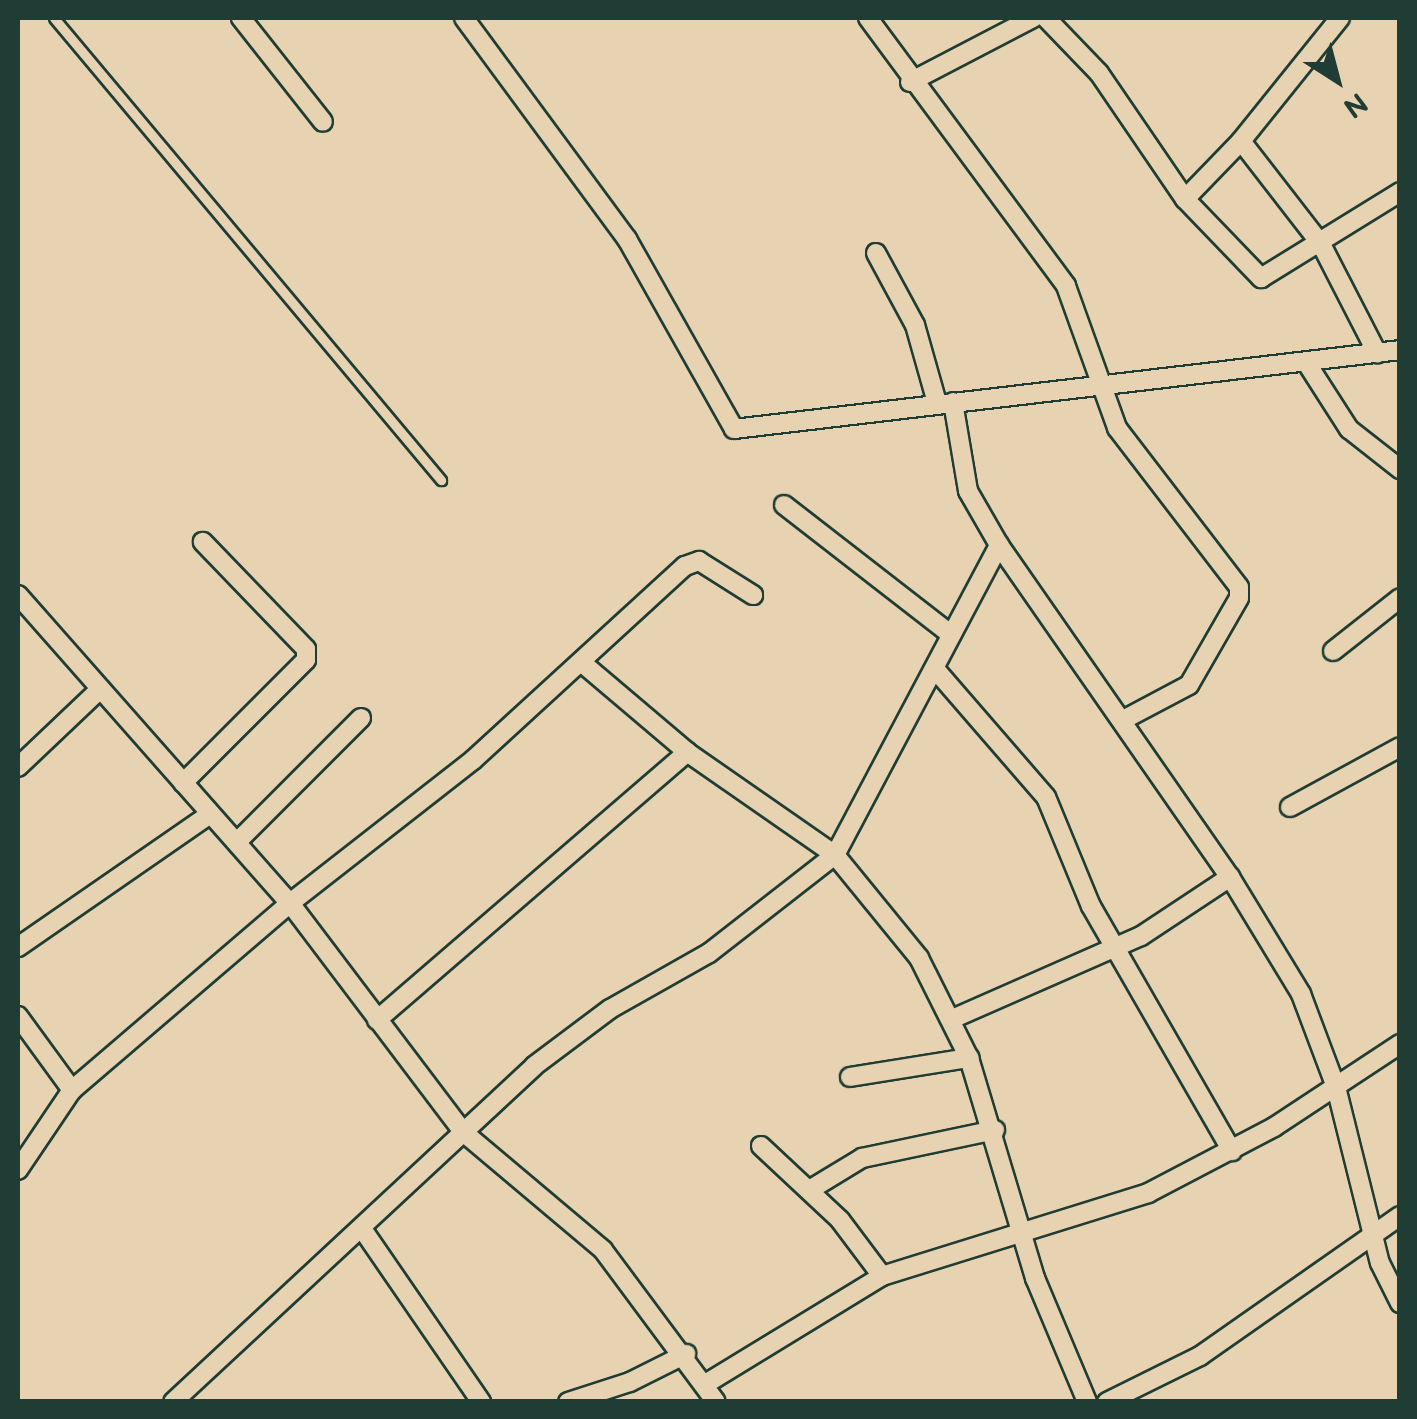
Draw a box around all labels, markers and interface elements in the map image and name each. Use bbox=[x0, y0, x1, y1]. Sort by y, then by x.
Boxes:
north arrow bbox=[1287, 30, 1387, 130]
text: N bbox=[1337, 85, 1373, 124]

